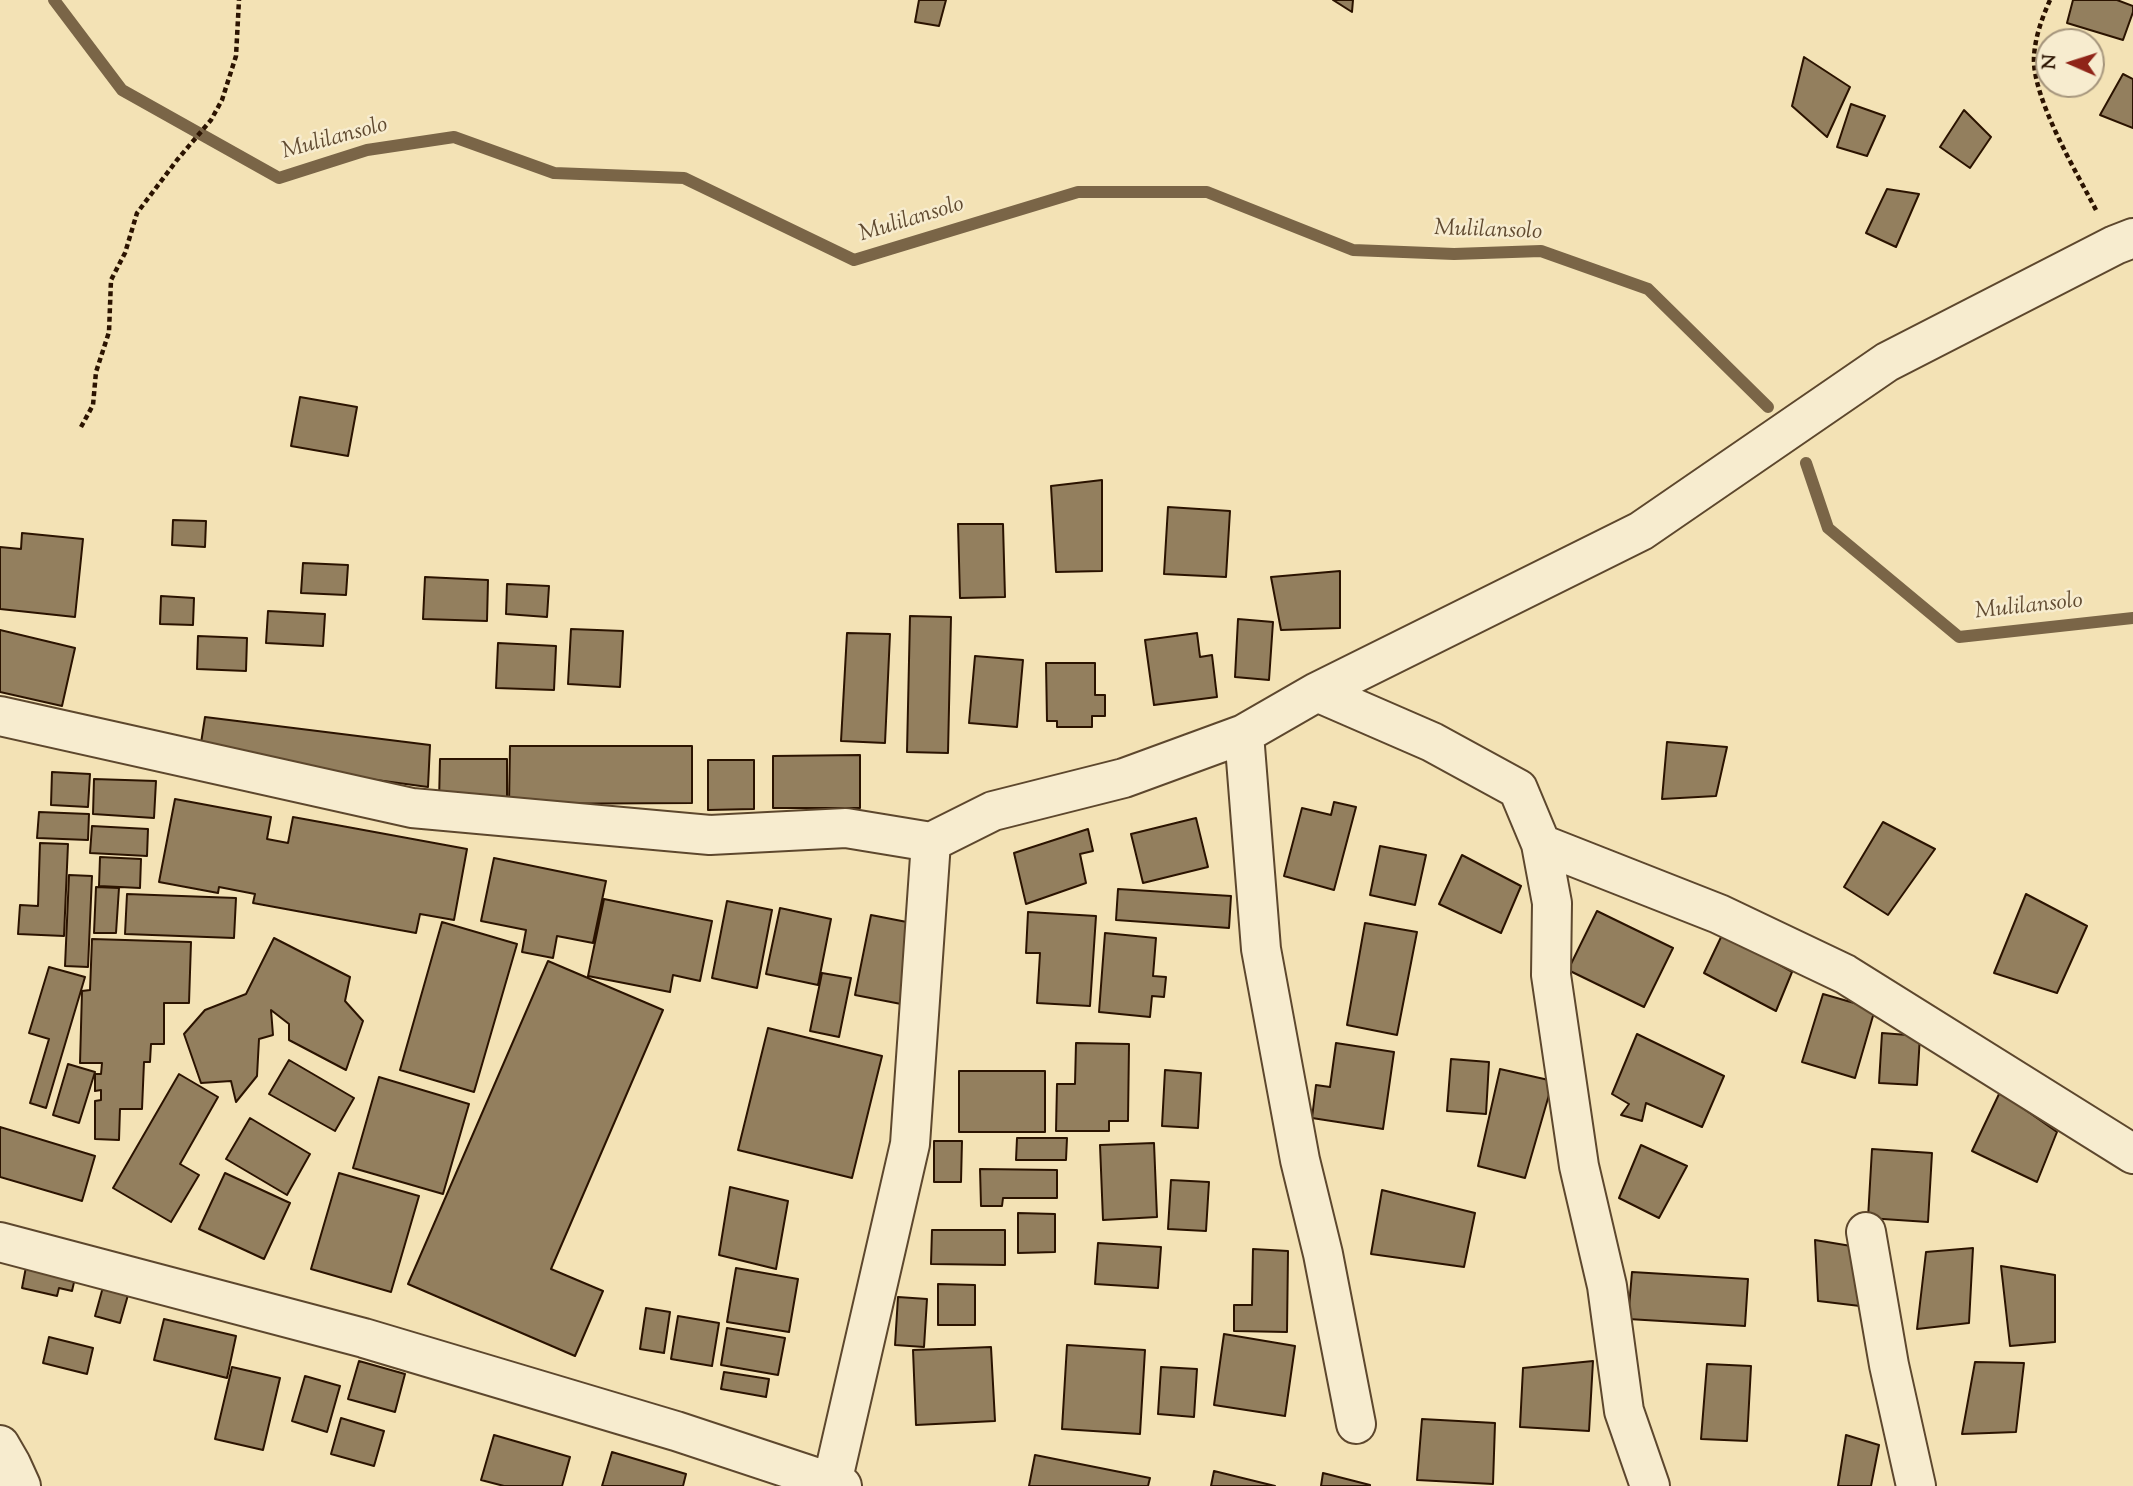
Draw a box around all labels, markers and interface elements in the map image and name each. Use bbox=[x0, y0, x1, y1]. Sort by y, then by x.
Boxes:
north arrow bbox=[2035, 28, 2105, 98]
text: N bbox=[2037, 54, 2064, 70]
water label: Mulilansolo bbox=[279, 113, 391, 167]
water label: Mulilansolo bbox=[856, 192, 968, 250]
water label: Mulilansolo bbox=[1433, 216, 1543, 248]
water label: Mulilansolo bbox=[1974, 589, 2084, 627]

